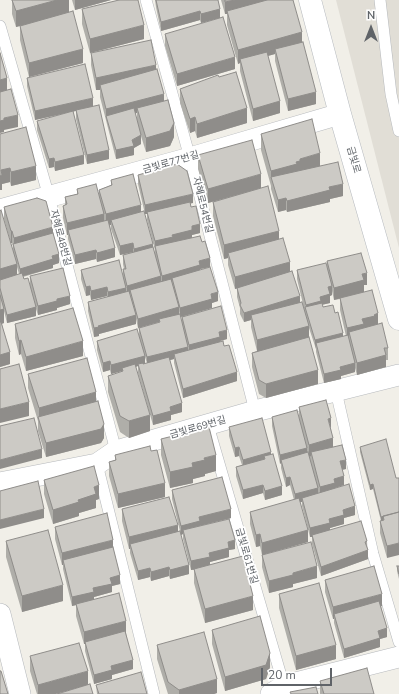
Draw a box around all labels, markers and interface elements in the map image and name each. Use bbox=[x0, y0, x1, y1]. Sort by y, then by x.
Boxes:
north arrow bbox=[351, 8, 391, 48]
text: N bbox=[367, 8, 375, 23]
street label: 금빛로 bbox=[343, 145, 363, 175]
street label: 금빛로77번길 bbox=[141, 149, 201, 177]
street label: 자혜로54번길 bbox=[189, 175, 215, 235]
street label: 자혜로48번길 bbox=[47, 208, 73, 268]
street label: 금빛로69번길 bbox=[168, 414, 228, 442]
street label: 금빛로61번길 bbox=[232, 526, 260, 586]
scale bar bbox=[263, 660, 334, 686]
text: 20 m bbox=[268, 667, 296, 683]

